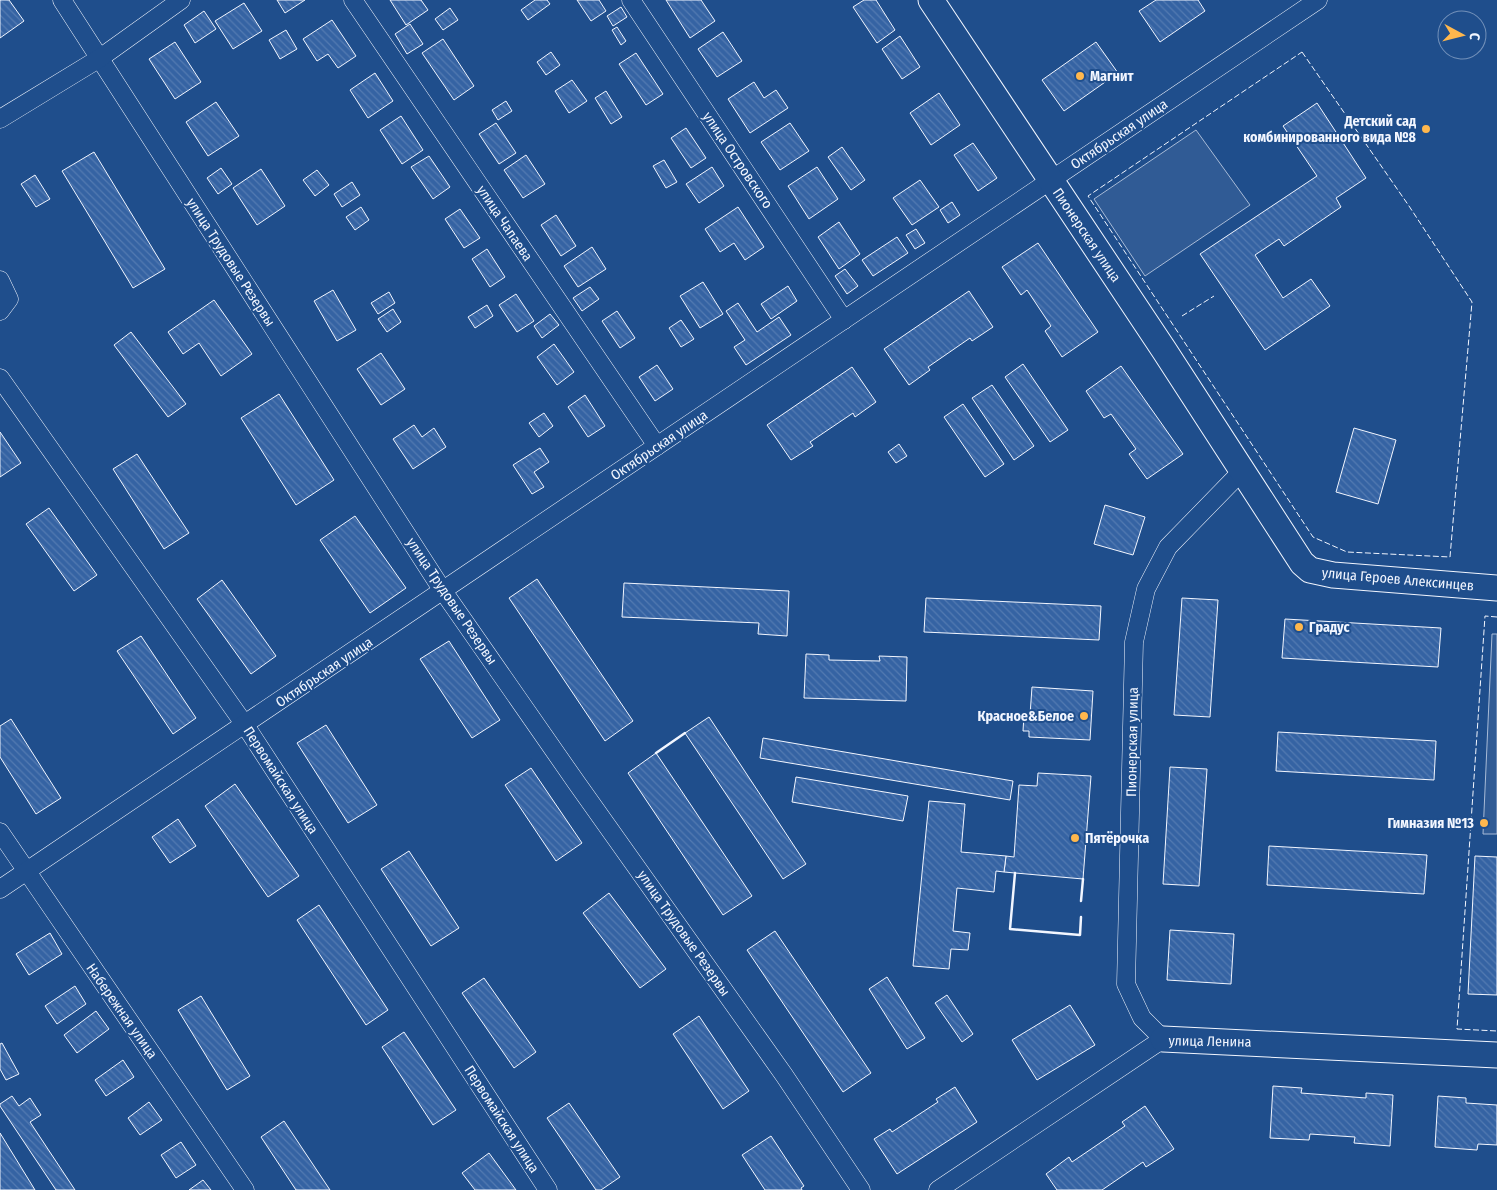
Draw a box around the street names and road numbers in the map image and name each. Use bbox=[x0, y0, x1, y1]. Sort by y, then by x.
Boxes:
street label: Октябрьская улица bbox=[1068, 96, 1171, 173]
street label: улица Островского bbox=[699, 109, 776, 212]
street label: улица Чапаева bbox=[473, 182, 536, 265]
street label: Пионерская улица bbox=[1049, 185, 1124, 286]
street label: улица Трудовые Резервы bbox=[183, 195, 278, 330]
street label: Октябрьская улица bbox=[608, 407, 711, 484]
street label: улица Трудовые Резервы bbox=[403, 535, 500, 668]
street label: улица Героев Алексинцев bbox=[1321, 564, 1475, 595]
street label: Октябрьская улица bbox=[273, 634, 376, 711]
street label: Пионерская улица bbox=[1123, 687, 1142, 797]
street label: Первомайская улица bbox=[240, 723, 322, 837]
street label: улица Трудовые Резервы bbox=[634, 867, 733, 999]
street label: Набережная улица bbox=[82, 960, 161, 1062]
street label: улица Ленина bbox=[1168, 1032, 1252, 1051]
street label: Первомайская улица bbox=[461, 1062, 543, 1176]

